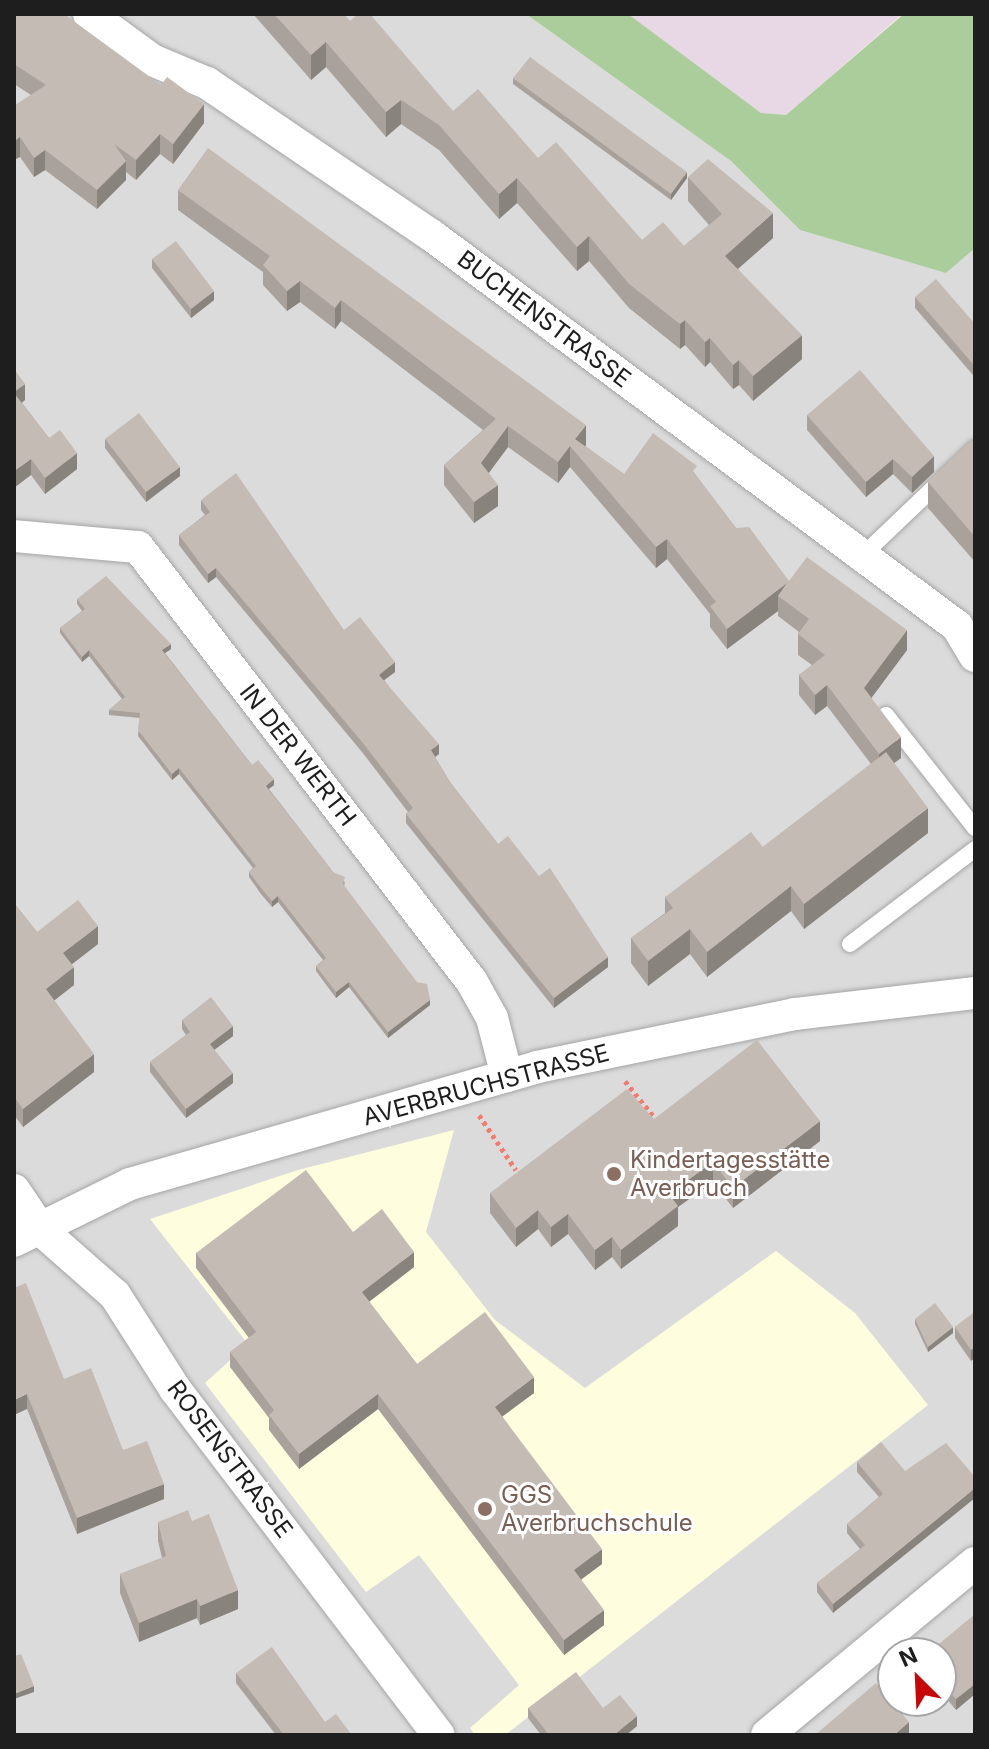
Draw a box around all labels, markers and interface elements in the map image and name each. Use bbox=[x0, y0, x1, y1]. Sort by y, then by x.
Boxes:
street label: BUCHENSTRASSE bbox=[452, 244, 636, 394]
street label: IN DER WERTH bbox=[234, 678, 362, 832]
street label: AVERBRUCHSTRASSE bbox=[360, 1038, 612, 1132]
place label: Kindertagesstätte Averbruch bbox=[630, 1146, 830, 1202]
marker: Kindertagesstätte Averbruch bbox=[605, 1165, 623, 1183]
street label: ROSENSTRASSE bbox=[161, 1375, 299, 1543]
place label: GGS Averbruchschule bbox=[501, 1481, 693, 1537]
marker: GGS Averbruchschule bbox=[476, 1500, 494, 1518]
north arrow bbox=[877, 1637, 957, 1717]
text: N bbox=[895, 1642, 921, 1672]

